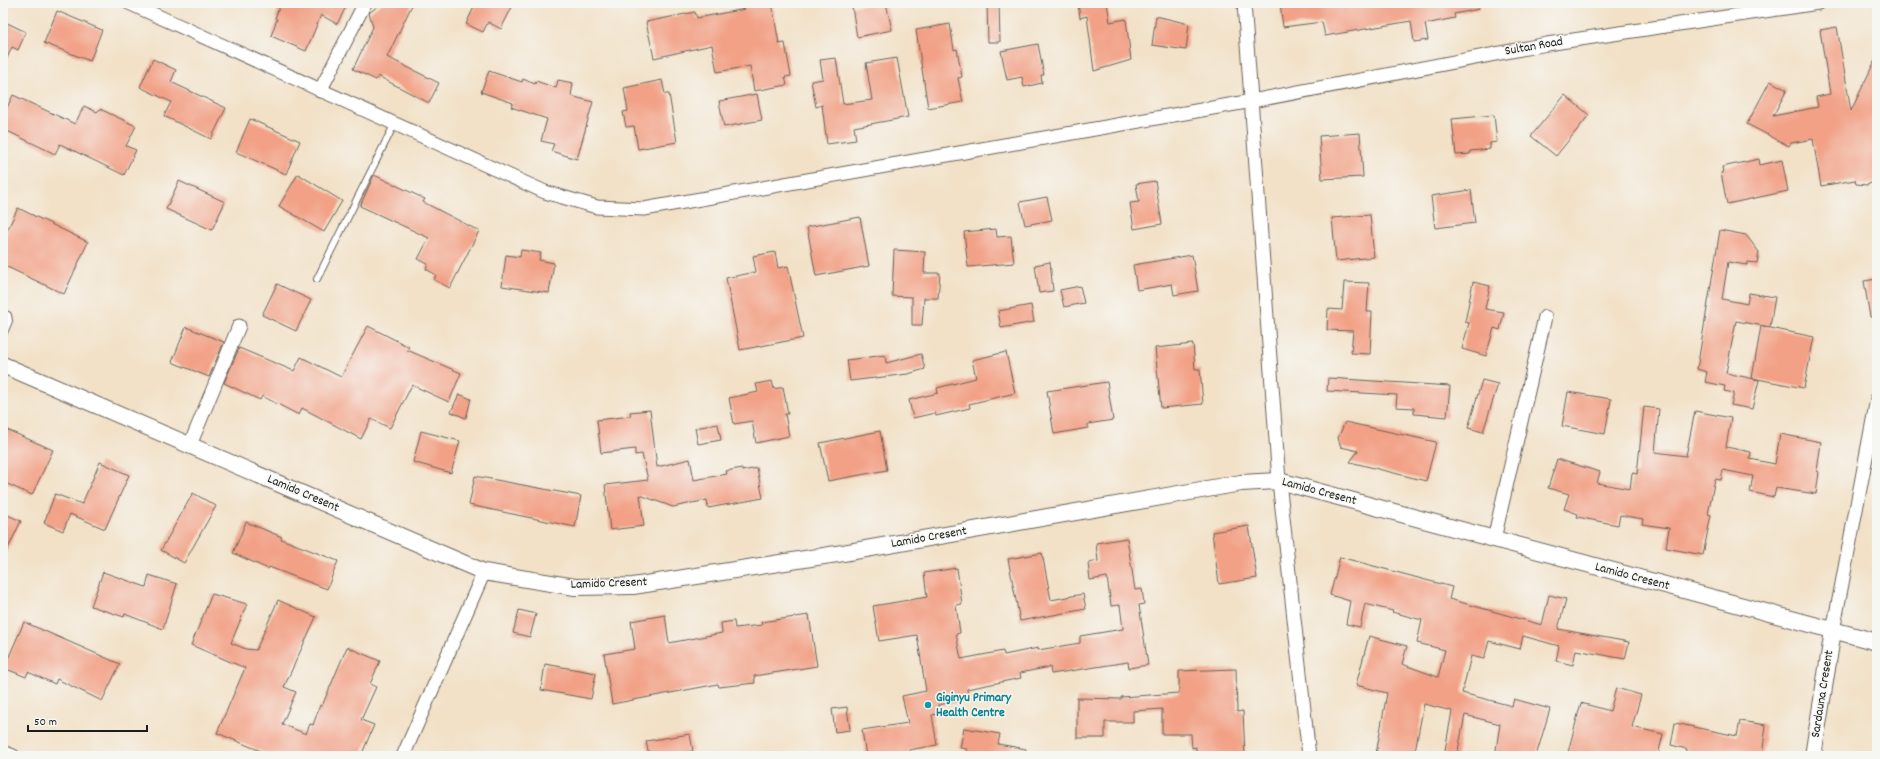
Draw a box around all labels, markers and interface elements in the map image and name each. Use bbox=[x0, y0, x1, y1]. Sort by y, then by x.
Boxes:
street label: Sultan Road bbox=[1503, 33, 1565, 61]
street label: Lamido Cresent bbox=[264, 470, 342, 518]
street label: Lamido Cresent bbox=[1280, 473, 1359, 511]
street label: Lamido Cresent bbox=[890, 522, 969, 554]
street label: Lamido Cresent bbox=[1593, 558, 1672, 596]
street label: Lamido Cresent bbox=[570, 573, 648, 595]
street label: Sardauna Cresent bbox=[1807, 649, 1839, 739]
place label: Giginyu Primary Health Centre bbox=[936, 689, 1012, 723]
marker: Giginyu Primary Health Centre bbox=[923, 700, 933, 710]
scale bar bbox=[28, 707, 147, 733]
text: 50 m bbox=[34, 714, 57, 731]

